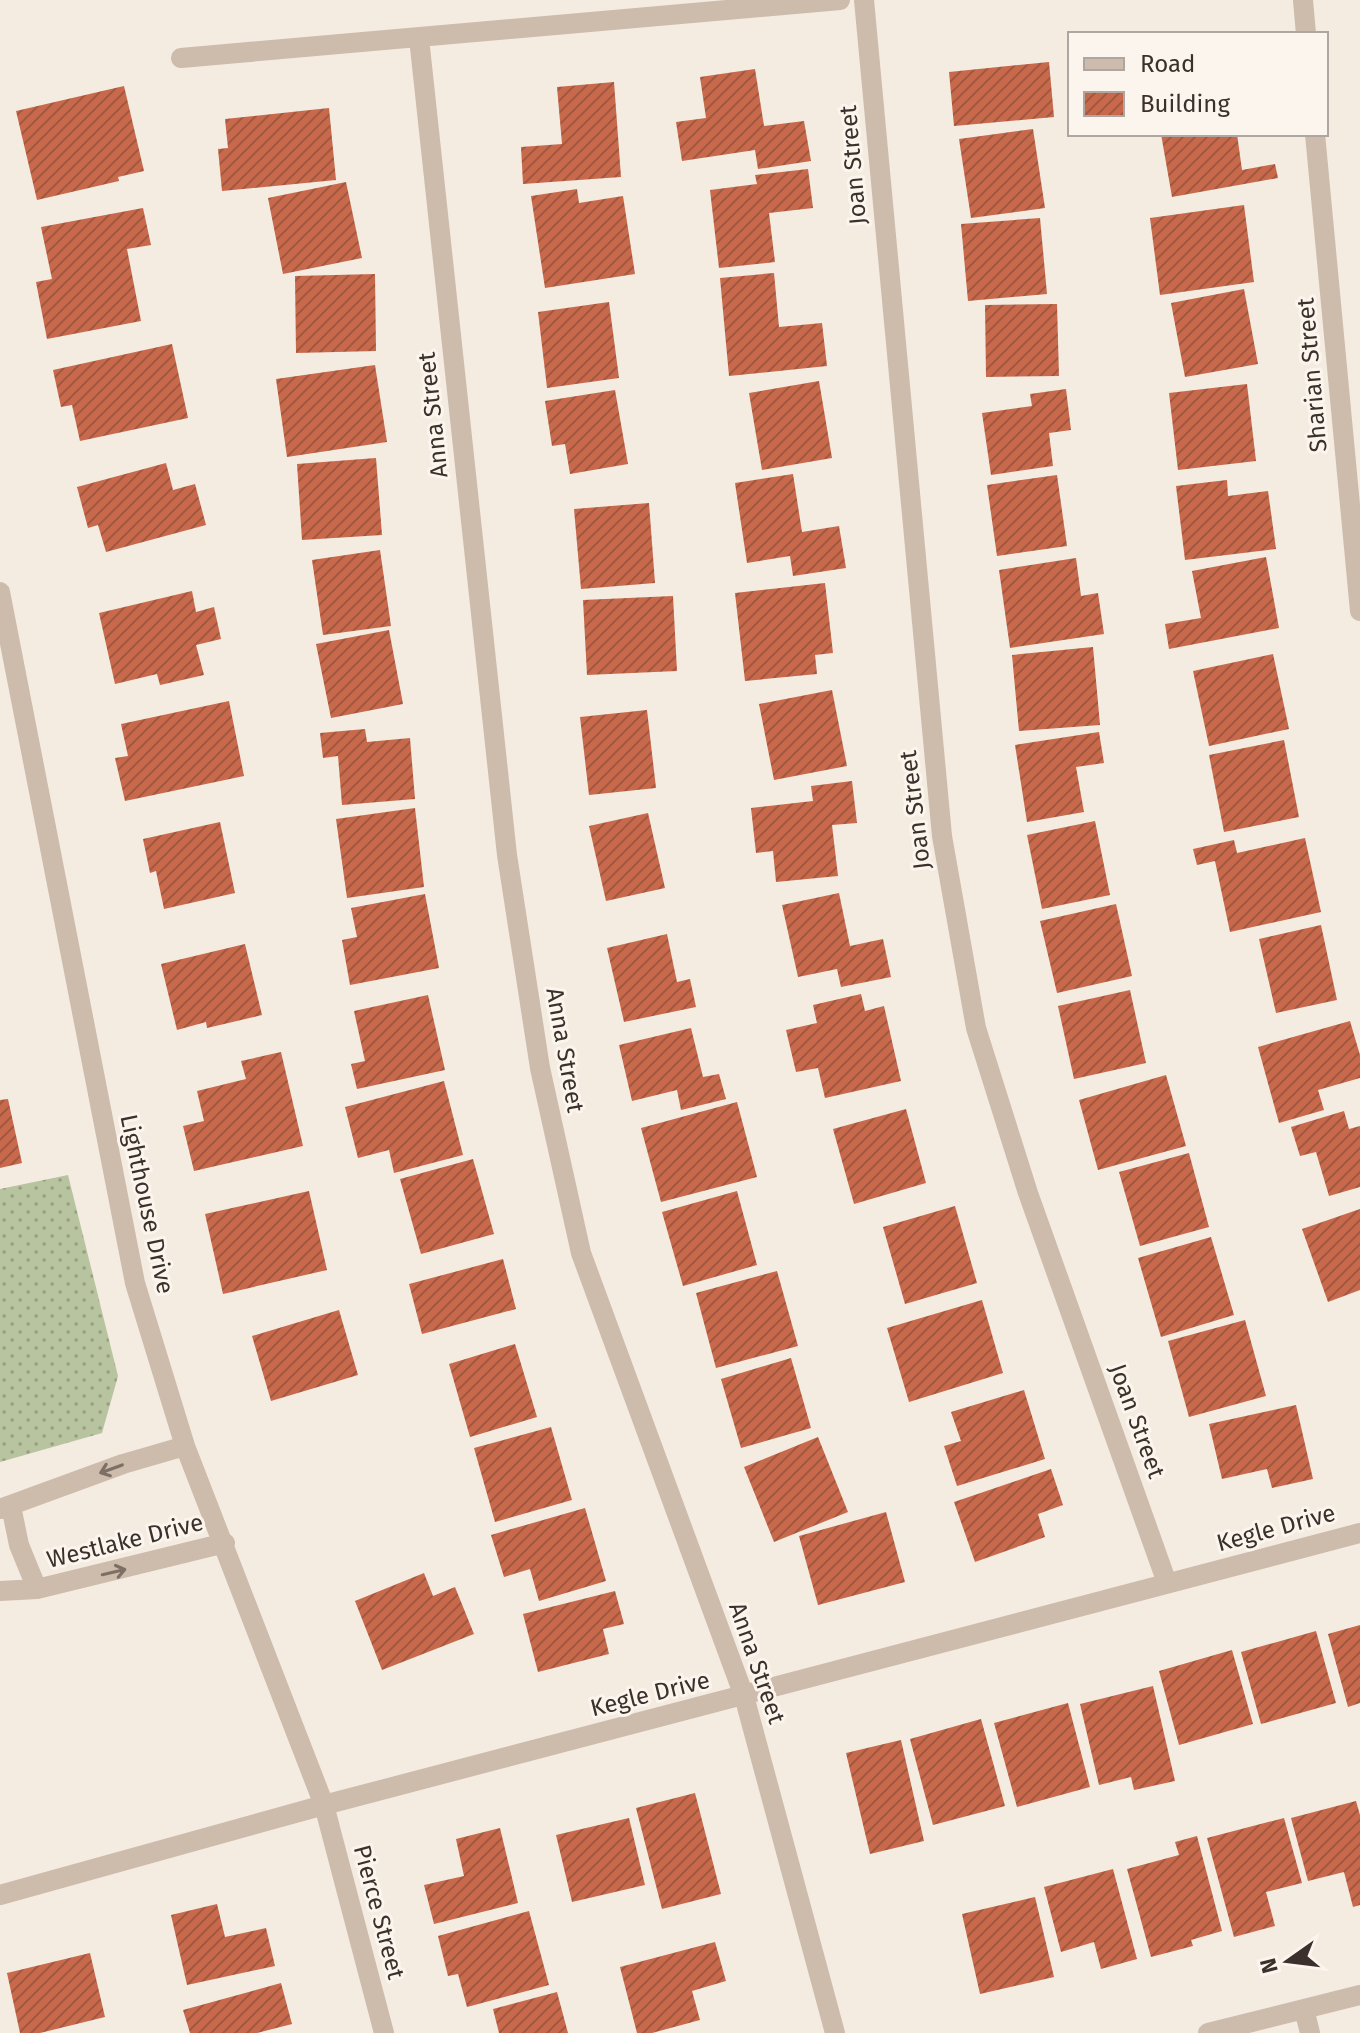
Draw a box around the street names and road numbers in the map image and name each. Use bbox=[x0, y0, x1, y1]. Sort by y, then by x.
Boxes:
street label: Joan Street bbox=[834, 104, 872, 226]
street label: Sharian Street bbox=[1291, 296, 1333, 453]
street label: Anna Street bbox=[412, 350, 454, 479]
street label: Joan Street bbox=[894, 749, 936, 871]
street label: Anna Street bbox=[540, 985, 590, 1115]
street label: Lighthouse Drive bbox=[114, 1112, 180, 1296]
street label: Joan Street bbox=[1103, 1360, 1171, 1482]
street label: Kegle Drive bbox=[1213, 1499, 1339, 1557]
street label: Westlake Drive bbox=[44, 1508, 206, 1574]
street label: Anna Street bbox=[723, 1599, 791, 1728]
street label: Kegle Drive bbox=[587, 1666, 713, 1722]
street label: Pierce Street bbox=[348, 1842, 410, 1983]

